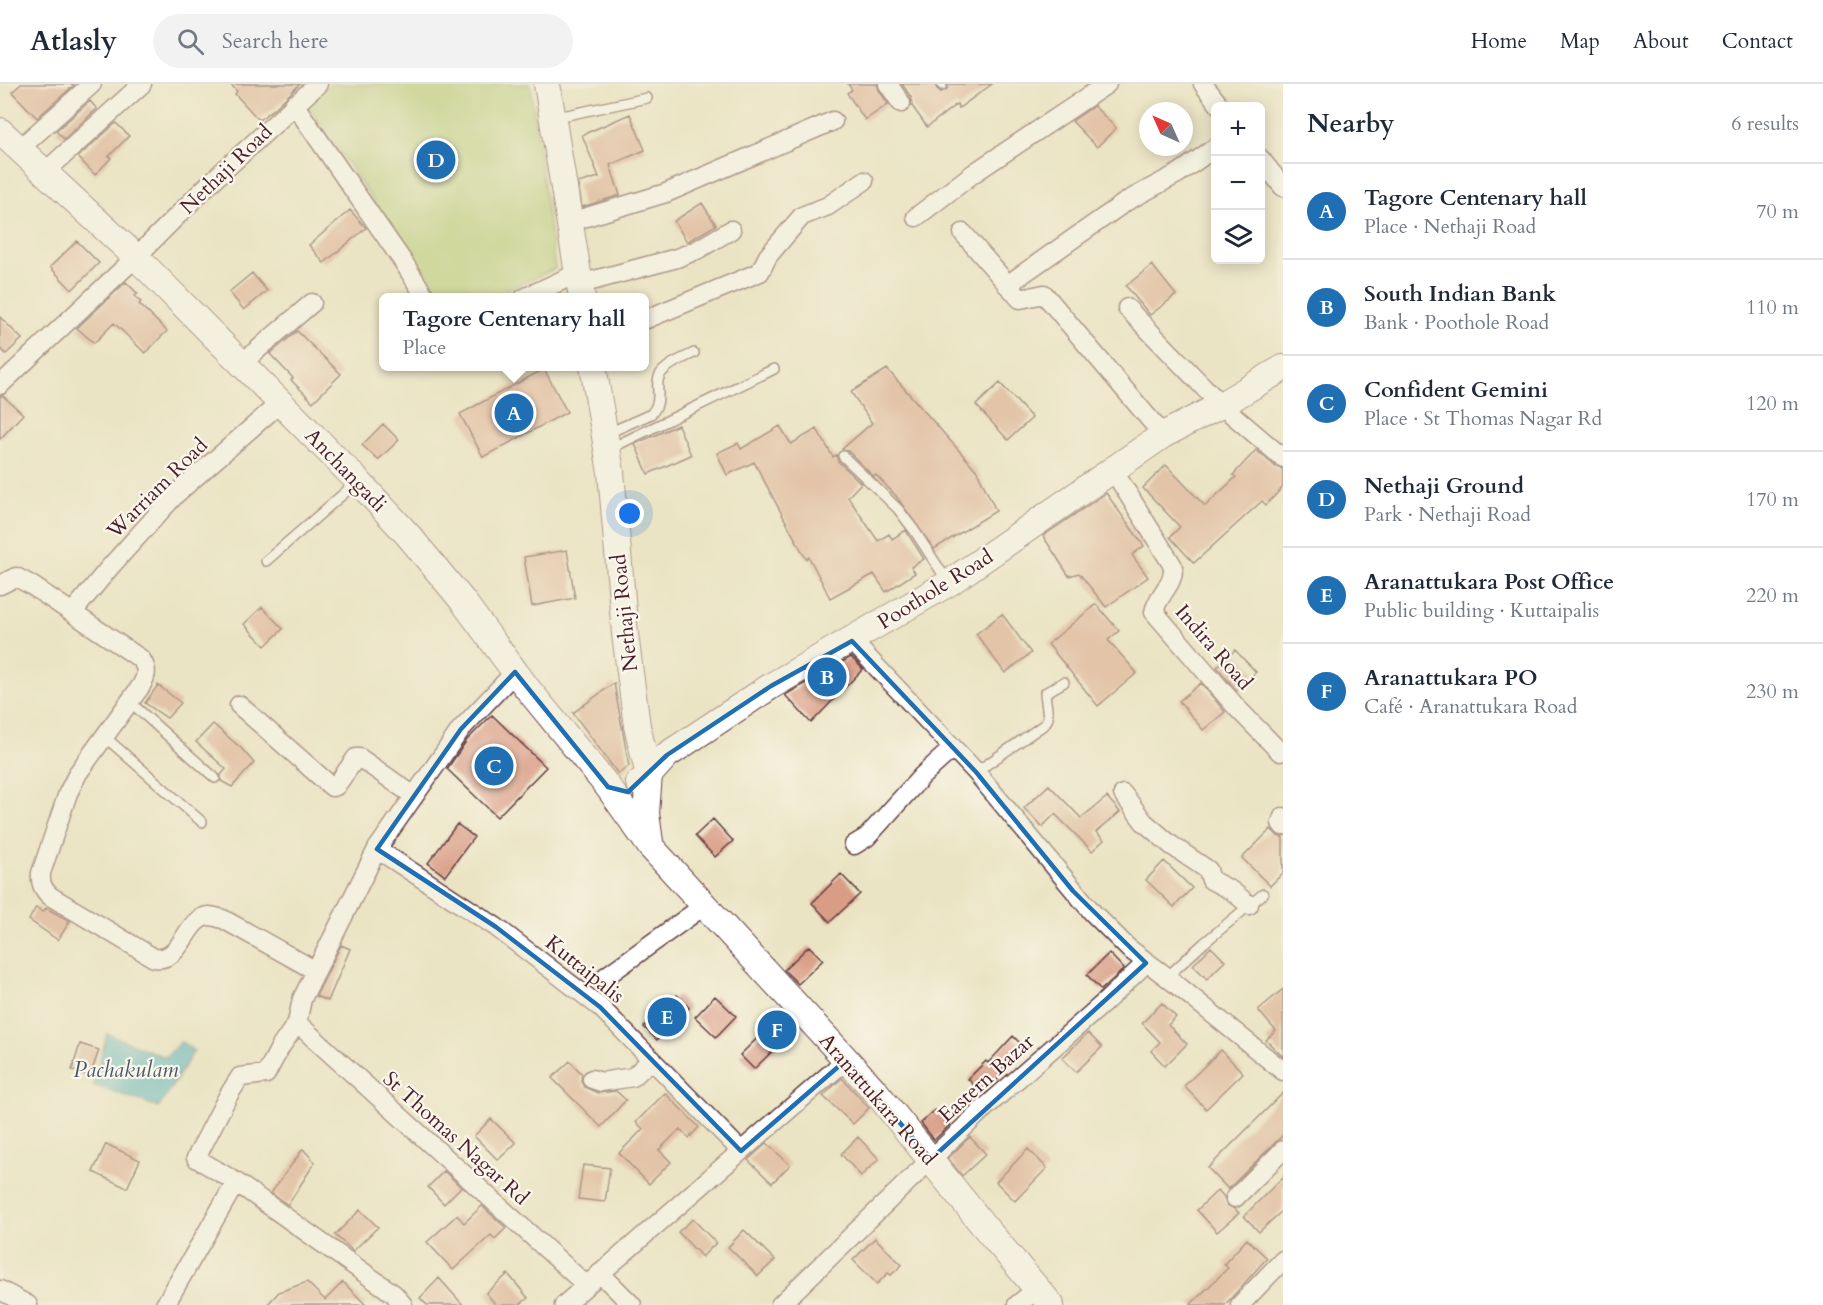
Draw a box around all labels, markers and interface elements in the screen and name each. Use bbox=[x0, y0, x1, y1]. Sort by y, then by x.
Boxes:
search box bbox=[153, 14, 573, 68]
text: Atlasly bbox=[30, 22, 117, 60]
icon: search bbox=[174, 25, 207, 58]
text: Search here bbox=[222, 26, 328, 56]
text: Home bbox=[1471, 27, 1527, 56]
text: Map bbox=[1560, 27, 1600, 56]
text: About bbox=[1633, 27, 1689, 56]
text: Contact bbox=[1722, 27, 1793, 56]
north arrow bbox=[1139, 102, 1193, 156]
map controls bbox=[1211, 102, 1265, 264]
button: + bbox=[1211, 102, 1265, 156]
text: Nearby bbox=[1307, 106, 1395, 141]
text: 6 results bbox=[1731, 110, 1799, 137]
street label: Nethaji Road bbox=[174, 118, 279, 221]
pin: D bbox=[416, 138, 456, 182]
button: − bbox=[1211, 156, 1265, 210]
text: Tagore Centenary hall bbox=[1364, 183, 1587, 213]
text: A bbox=[1319, 198, 1334, 225]
text: 70 m bbox=[1756, 198, 1799, 225]
button: layers bbox=[1211, 210, 1265, 264]
text: Place · Nethaji Road bbox=[1364, 213, 1536, 240]
text: South Indian Bank bbox=[1364, 279, 1556, 309]
popup bbox=[379, 293, 649, 371]
text: B bbox=[1319, 294, 1334, 321]
text: 110 m bbox=[1746, 294, 1799, 321]
text: Tagore Centenary hall bbox=[403, 304, 625, 334]
text: Bank · Poothole Road bbox=[1364, 309, 1549, 336]
text: Place bbox=[403, 334, 446, 361]
text: Confident Gemini bbox=[1364, 375, 1548, 405]
pin: A bbox=[494, 390, 534, 436]
text: C bbox=[1319, 390, 1334, 417]
text: 120 m bbox=[1746, 390, 1799, 417]
text: Place · St Thomas Nagar Rd bbox=[1364, 405, 1602, 432]
street label: Anchangadi bbox=[298, 422, 393, 519]
street label: Warriam Road bbox=[100, 431, 214, 546]
text: Nethaji Ground bbox=[1364, 471, 1524, 501]
text: D bbox=[1318, 486, 1335, 513]
text: 170 m bbox=[1746, 486, 1799, 513]
your location bbox=[615, 499, 644, 528]
text: Park · Nethaji Road bbox=[1364, 501, 1531, 528]
street label: Poothole Road bbox=[872, 542, 999, 637]
street label: Nethaji Road bbox=[604, 553, 645, 673]
text: Aranattukara Post Office bbox=[1364, 567, 1614, 597]
text: E bbox=[1320, 582, 1333, 609]
text: 220 m bbox=[1746, 582, 1799, 609]
text: Public building · Kuttaipalis bbox=[1364, 597, 1599, 624]
street label: Indira Road bbox=[1168, 598, 1259, 696]
pin: B bbox=[808, 654, 846, 700]
text: Aranattukara PO bbox=[1364, 663, 1538, 693]
text: F bbox=[1321, 678, 1332, 705]
text: 230 m bbox=[1746, 678, 1799, 705]
text: Café · Aranattukara Road bbox=[1364, 693, 1577, 720]
pin: C bbox=[474, 744, 514, 788]
street label: Kuttaipalis bbox=[539, 929, 630, 1010]
pin: E bbox=[648, 994, 686, 1040]
pin: F bbox=[758, 1008, 796, 1052]
street label: Aranattukara Road bbox=[812, 1027, 943, 1172]
street label: Eastern Bazar bbox=[932, 1027, 1041, 1129]
water label: Pachakulam bbox=[73, 1055, 179, 1085]
street label: St Thomas Nagar Rd bbox=[376, 1065, 535, 1212]

